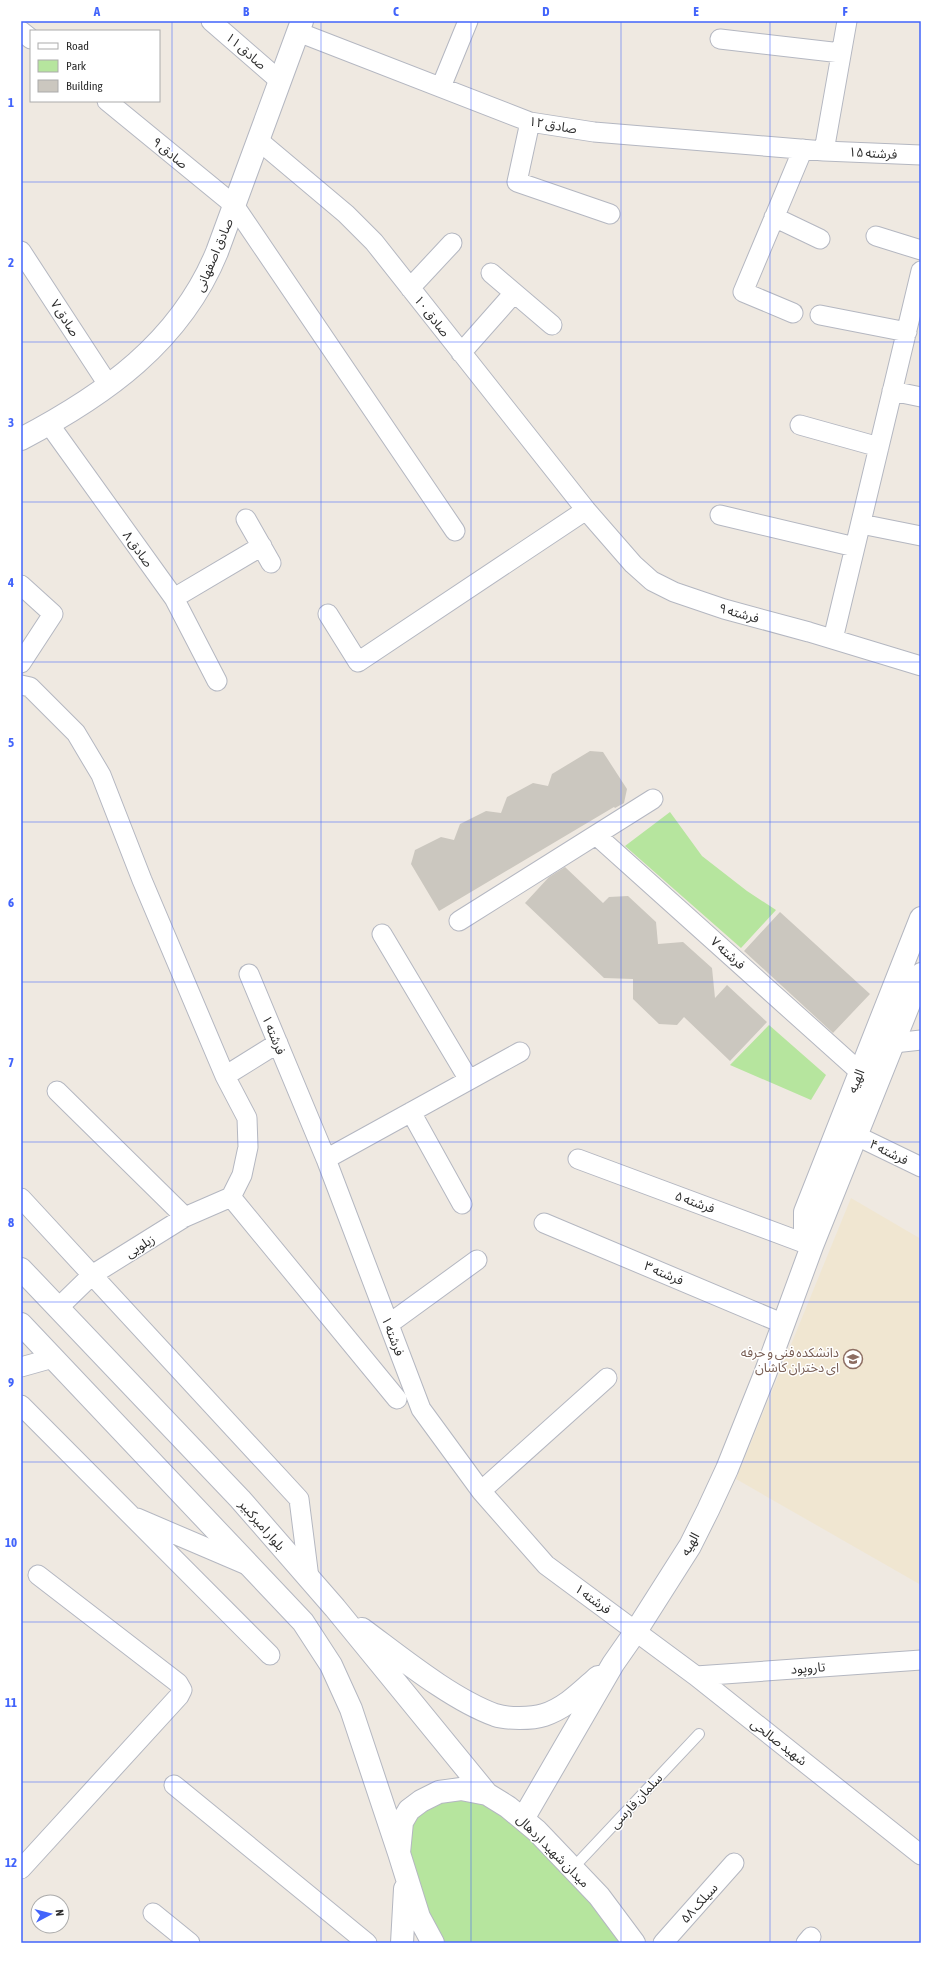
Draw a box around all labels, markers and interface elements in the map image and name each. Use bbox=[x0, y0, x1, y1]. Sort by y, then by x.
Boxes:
text: A bbox=[93, 4, 101, 19]
text: B bbox=[243, 4, 250, 19]
text: C bbox=[393, 4, 399, 19]
text: D bbox=[542, 4, 550, 19]
text: E bbox=[693, 4, 699, 19]
text: F bbox=[842, 4, 848, 19]
street label: صادق ۱۱ bbox=[223, 29, 269, 73]
legend bbox=[30, 30, 160, 102]
text: Road bbox=[66, 39, 89, 53]
text: Park bbox=[66, 59, 87, 73]
text: Building bbox=[66, 79, 104, 93]
text: 1 bbox=[8, 95, 14, 110]
street label: صادق ۱۲ bbox=[528, 113, 578, 137]
street label: صادق ۹ bbox=[149, 134, 191, 172]
street label: فرشته ۱۵ bbox=[848, 144, 898, 162]
street label: صادق اصفهانی bbox=[192, 216, 237, 294]
text: 2 bbox=[8, 255, 14, 270]
street label: صادق ۱۰ bbox=[411, 292, 453, 340]
street label: صادق ۷ bbox=[48, 297, 83, 339]
text: 3 bbox=[8, 415, 14, 430]
street label: صادق ۸ bbox=[120, 528, 156, 570]
text: 4 bbox=[7, 575, 14, 590]
street label: فرشته ۹ bbox=[717, 600, 761, 626]
text: 5 bbox=[8, 735, 14, 750]
text: 6 bbox=[8, 895, 14, 910]
street label: فرشته ۷ bbox=[708, 934, 748, 972]
street label: فرشته ۱ bbox=[259, 1013, 289, 1057]
text: 7 bbox=[8, 1055, 14, 1070]
street label: الهیه bbox=[845, 1067, 868, 1095]
street label: فرشته ۴ bbox=[867, 1136, 911, 1168]
street label: فرشته ۵ bbox=[673, 1188, 717, 1216]
text: 8 bbox=[8, 1215, 14, 1230]
street label: زیلویی bbox=[123, 1231, 158, 1262]
street label: فرشته ۳ bbox=[642, 1258, 686, 1288]
street label: فرشته ۱ bbox=[379, 1314, 407, 1358]
place label: دانشکده فنی و حرفه ای دختران کاشان bbox=[741, 1345, 839, 1376]
school or university icon: دانشکده فنی و حرفه ای دختران کاشان bbox=[842, 1348, 864, 1370]
text: 9 bbox=[8, 1375, 14, 1390]
street label: بلوار امیرکبیر bbox=[235, 1496, 288, 1554]
street label: الهیه bbox=[678, 1530, 703, 1559]
text: 10 bbox=[5, 1535, 17, 1550]
street label: فرشته ۱ bbox=[572, 1581, 614, 1617]
street label: تاروپود bbox=[790, 1659, 826, 1679]
text: 11 bbox=[5, 1695, 17, 1710]
street label: شهید صالحی bbox=[747, 1715, 810, 1769]
street label: سلمان فارسی bbox=[607, 1770, 666, 1832]
street label: میدان شهید اردهال bbox=[513, 1812, 593, 1891]
text: 12 bbox=[5, 1855, 17, 1870]
street label: سیلک ۵۸ bbox=[677, 1880, 721, 1926]
north arrow bbox=[30, 1894, 70, 1934]
text: N bbox=[54, 1909, 66, 1917]

